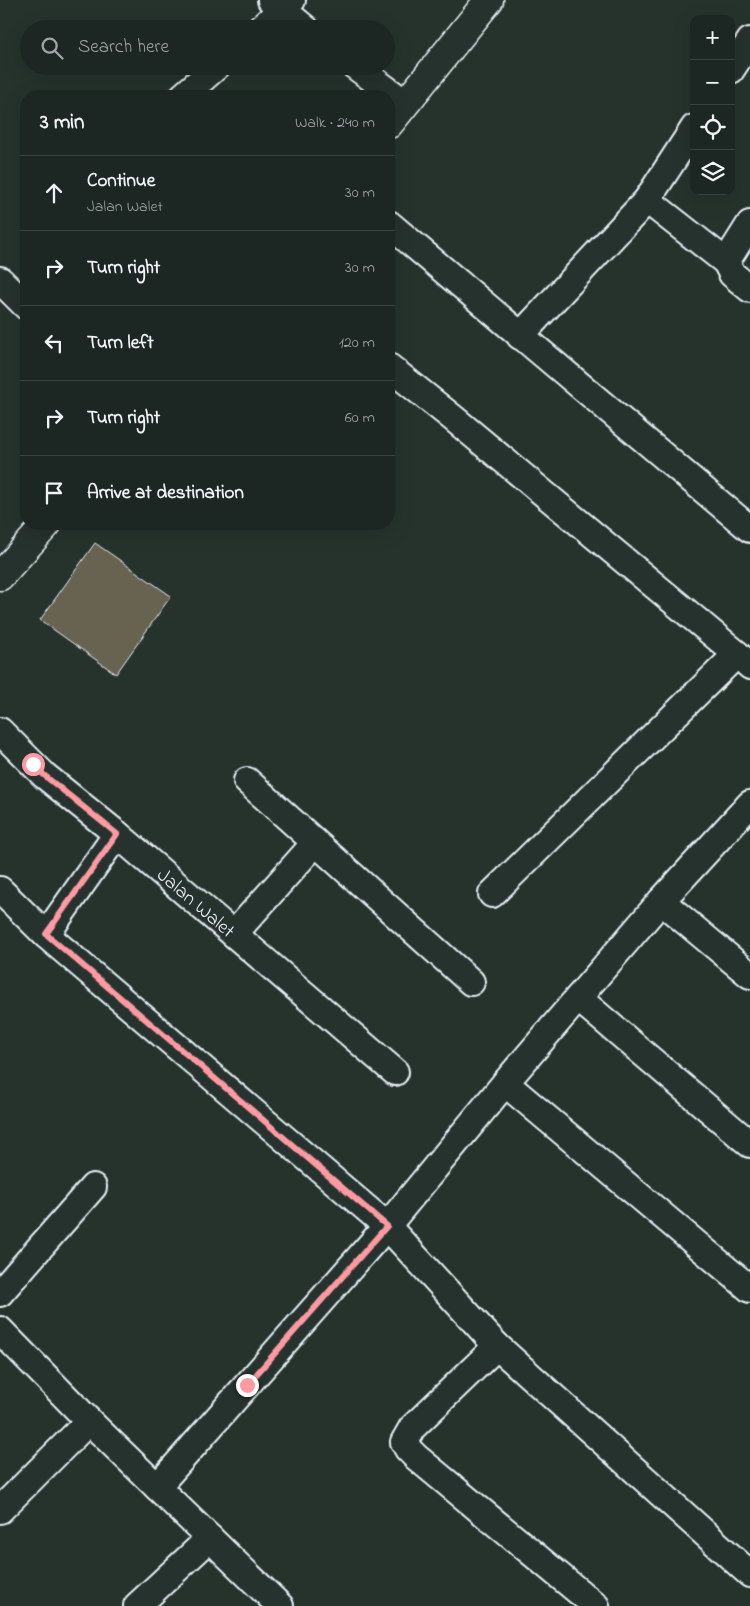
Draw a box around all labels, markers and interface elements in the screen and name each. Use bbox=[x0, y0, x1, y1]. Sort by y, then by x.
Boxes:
map controls bbox=[690, 15, 735, 195]
button: + bbox=[690, 15, 735, 60]
search box bbox=[20, 20, 395, 75]
icon: search bbox=[38, 34, 66, 62]
text: Search here bbox=[78, 34, 169, 61]
button: − bbox=[690, 60, 735, 105]
button: locate bbox=[690, 105, 735, 150]
text: 3 min bbox=[40, 108, 84, 138]
text: Walk · 240 m bbox=[295, 111, 375, 135]
button: layers bbox=[690, 150, 735, 195]
text: Continue bbox=[87, 168, 155, 195]
icon: ahead bbox=[40, 179, 68, 207]
text: 30 m bbox=[345, 181, 375, 205]
text: Jalan Walet bbox=[87, 195, 163, 219]
icon: right bbox=[40, 254, 68, 282]
text: Turn right bbox=[87, 255, 160, 282]
text: 30 m bbox=[345, 256, 375, 280]
icon: left bbox=[40, 329, 68, 357]
text: Turn left bbox=[87, 330, 154, 357]
text: 120 m bbox=[339, 331, 375, 355]
icon: right bbox=[40, 404, 68, 432]
text: Turn right bbox=[87, 405, 160, 432]
text: 60 m bbox=[345, 406, 375, 430]
icon: arrive bbox=[40, 479, 68, 507]
text: Arrive at destination bbox=[87, 480, 244, 507]
route start bbox=[22, 753, 45, 776]
street label: Jalan Walet bbox=[150, 862, 241, 946]
route end bbox=[236, 1374, 259, 1397]

